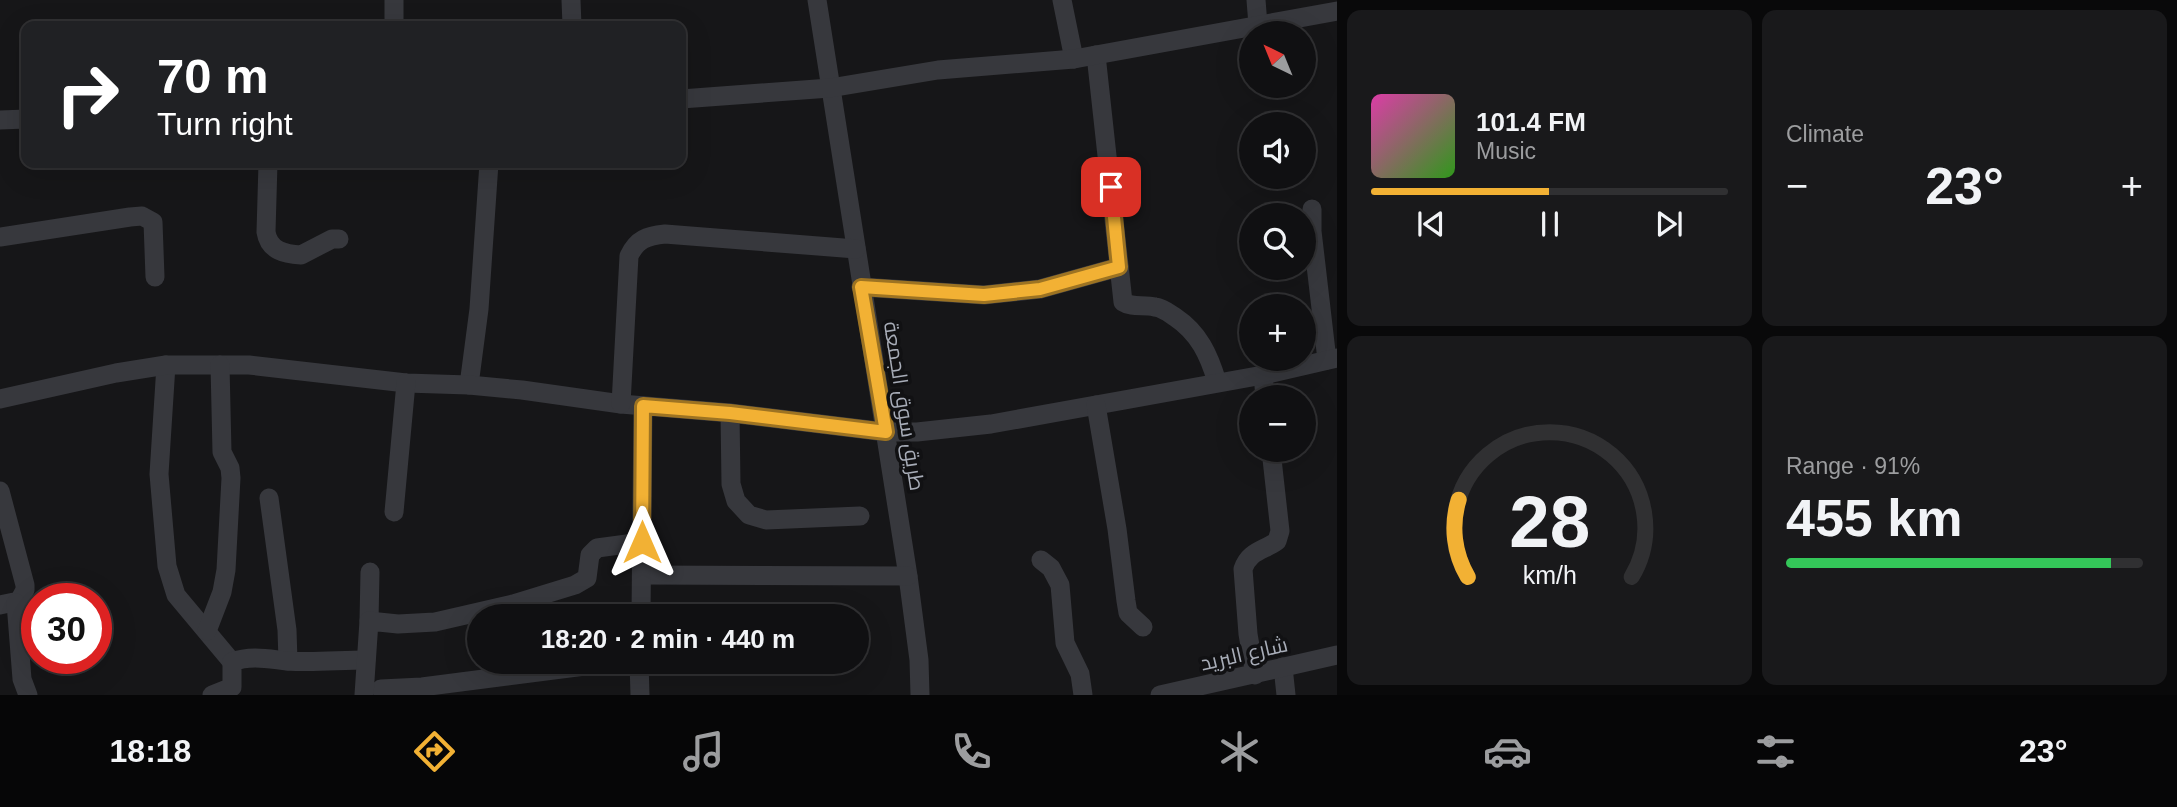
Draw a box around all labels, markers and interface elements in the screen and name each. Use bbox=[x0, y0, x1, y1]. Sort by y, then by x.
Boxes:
north arrow bbox=[1239, 21, 1316, 98]
map controls bbox=[1239, 21, 1316, 462]
icon: right bbox=[42, 49, 133, 140]
text: 70 m bbox=[157, 49, 269, 103]
text: Turn right bbox=[157, 106, 293, 142]
text: 101.4 FM bbox=[1476, 107, 1586, 137]
button: sound bbox=[1239, 112, 1316, 189]
text: Climate bbox=[1786, 121, 1864, 147]
text: Music bbox=[1476, 138, 1536, 164]
pin bbox=[1081, 157, 1141, 217]
text: 23° bbox=[1925, 157, 2004, 215]
text: − bbox=[1786, 165, 1808, 207]
text: + bbox=[2121, 165, 2143, 207]
icon: arrive bbox=[1092, 168, 1130, 206]
button: search bbox=[1239, 203, 1316, 280]
icon: previous bbox=[1412, 205, 1450, 243]
icon: pause bbox=[1531, 205, 1569, 243]
icon: next bbox=[1650, 205, 1688, 243]
button: + bbox=[1239, 294, 1316, 371]
street label: طريق سوق الجمعة bbox=[878, 320, 929, 493]
button: − bbox=[1239, 385, 1316, 462]
text: Range · 91% bbox=[1786, 453, 1920, 479]
text: 28 bbox=[1509, 481, 1590, 562]
text: 455 km bbox=[1786, 489, 1962, 547]
position arrow bbox=[605, 505, 679, 579]
text: km/h bbox=[1522, 560, 1577, 588]
speed limit sign: 30 bbox=[21, 583, 112, 674]
text: 18:20 · 2 min · 440 m bbox=[541, 624, 795, 654]
street label: شارع البريد bbox=[1198, 632, 1290, 678]
icon: directions bbox=[410, 727, 459, 776]
icon: music bbox=[679, 727, 728, 776]
icon: phone bbox=[947, 727, 996, 776]
icon: climate bbox=[1215, 727, 1264, 776]
icon: car bbox=[1483, 727, 1532, 776]
icon: filters bbox=[1751, 727, 1800, 776]
text: 18:18 bbox=[110, 733, 191, 769]
text: 23° bbox=[2019, 733, 2067, 769]

